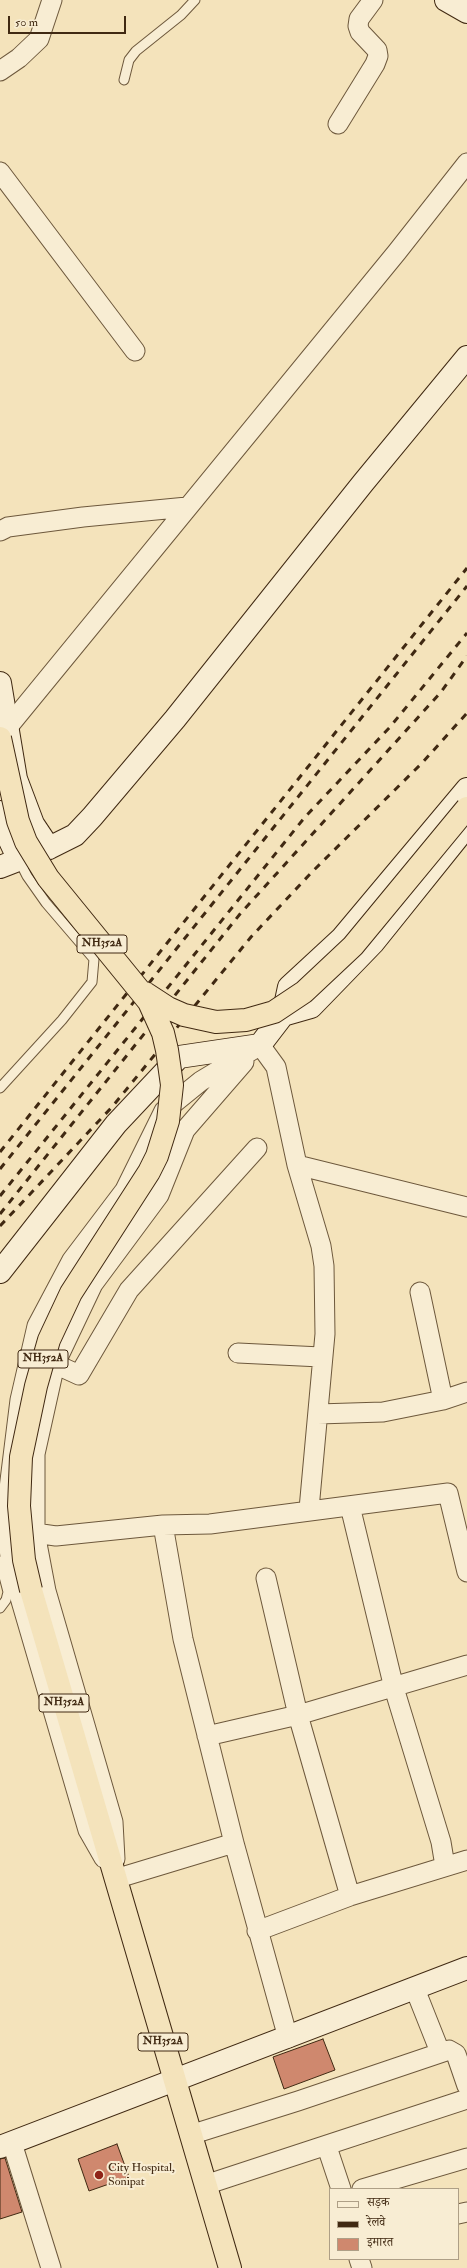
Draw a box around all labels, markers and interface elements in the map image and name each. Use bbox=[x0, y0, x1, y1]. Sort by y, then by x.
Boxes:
scale bar bbox=[10, 8, 128, 34]
text: 50 m bbox=[15, 15, 38, 30]
road number: NH352A bbox=[77, 935, 127, 953]
road number: NH352A bbox=[18, 1350, 68, 1368]
road number: NH352A bbox=[39, 1694, 89, 1712]
road number: NH352A bbox=[138, 2033, 188, 2051]
place label: City Hospital, Sonipat bbox=[108, 2161, 175, 2189]
marker: City Hospital, Sonipat bbox=[93, 2169, 105, 2181]
legend bbox=[329, 2188, 459, 2260]
text: सड़क bbox=[367, 2195, 390, 2210]
text: रेलवे bbox=[367, 2215, 385, 2230]
text: इमारत bbox=[367, 2235, 393, 2250]

